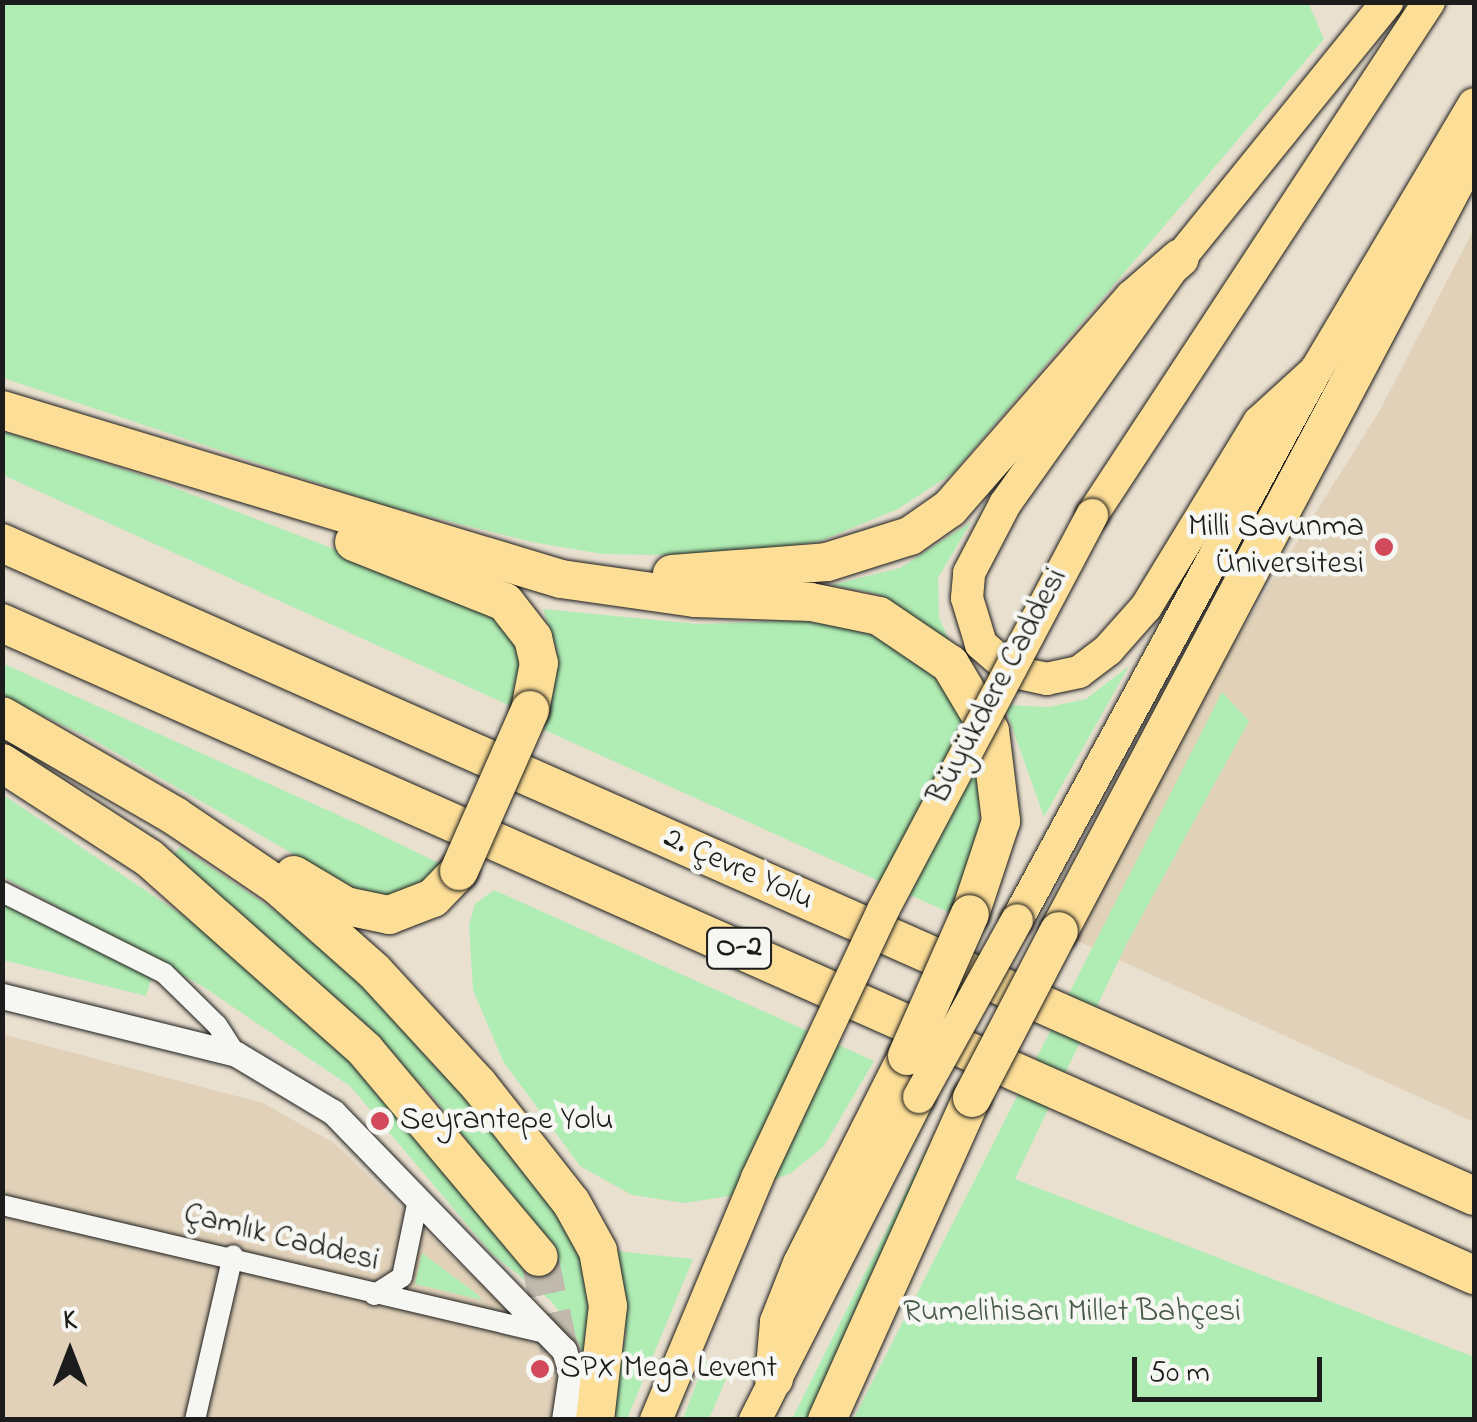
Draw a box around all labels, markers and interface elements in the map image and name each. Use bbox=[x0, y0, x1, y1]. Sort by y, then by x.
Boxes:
place label: Milli Savunma Üniversitesi bbox=[1188, 510, 1364, 585]
marker: Milli Savunma Üniversitesi bbox=[1373, 536, 1395, 558]
street label: Büyükdere Caddesi bbox=[921, 563, 1077, 811]
street label: 2. Çevre Yolu bbox=[657, 820, 819, 920]
road number: O-2 bbox=[704, 923, 774, 973]
place label: Seyrantepe Yolu bbox=[400, 1102, 613, 1140]
marker: Seyrantepe Yolu bbox=[369, 1110, 391, 1132]
street label: Çamlık Caddesi bbox=[179, 1196, 383, 1282]
park label: Rumelihisarı Millet Bahçesi bbox=[903, 1294, 1241, 1332]
text: K bbox=[63, 1301, 77, 1342]
north arrow bbox=[20, 1302, 120, 1402]
scale bar bbox=[1137, 1337, 1327, 1399]
place label: SPX Mega Levent bbox=[560, 1350, 777, 1388]
text: 50 m bbox=[1149, 1352, 1210, 1396]
marker: SPX Mega Levent bbox=[529, 1358, 551, 1380]

